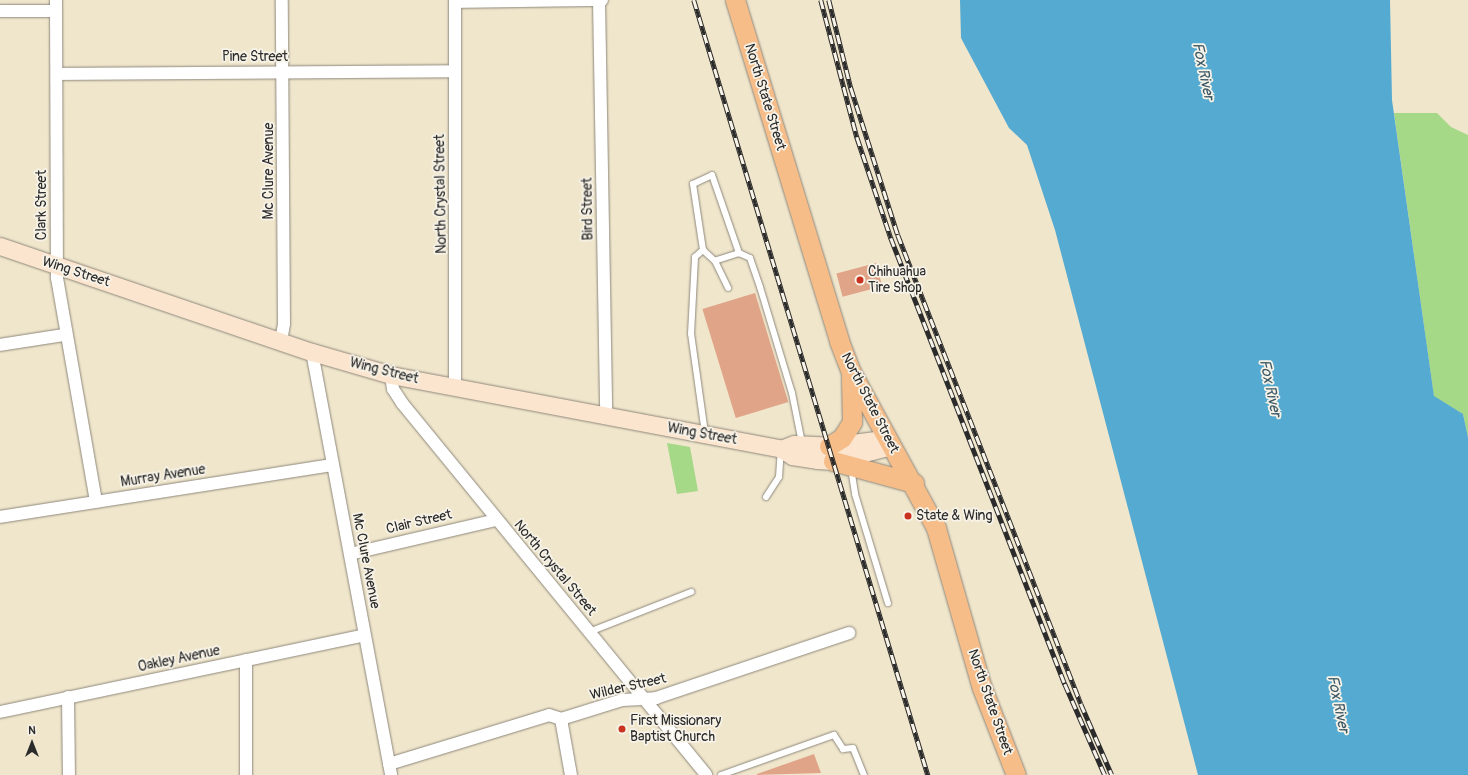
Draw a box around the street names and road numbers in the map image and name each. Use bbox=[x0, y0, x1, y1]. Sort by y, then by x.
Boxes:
street label: North State Street bbox=[741, 42, 789, 152]
street label: Pine Street bbox=[222, 49, 288, 65]
street label: Mc Clure Avenue bbox=[261, 123, 277, 219]
street label: North Crystal Street bbox=[432, 134, 450, 254]
street label: Clark Street bbox=[34, 170, 50, 240]
street label: Bird Street bbox=[579, 177, 597, 241]
street label: Wing Street bbox=[40, 253, 112, 291]
street label: North State Street bbox=[837, 350, 903, 456]
street label: Wing Street bbox=[348, 354, 420, 388]
street label: Wing Street bbox=[666, 420, 738, 448]
street label: Murray Avenue bbox=[119, 461, 207, 491]
street label: Clair Street bbox=[384, 506, 454, 538]
street label: Mc Clure Avenue bbox=[349, 512, 383, 610]
street label: North Crystal Street bbox=[510, 517, 600, 619]
street label: Oakley Avenue bbox=[136, 642, 222, 676]
street label: North State Street bbox=[964, 647, 1016, 757]
street label: Wilder Street bbox=[588, 670, 668, 704]

